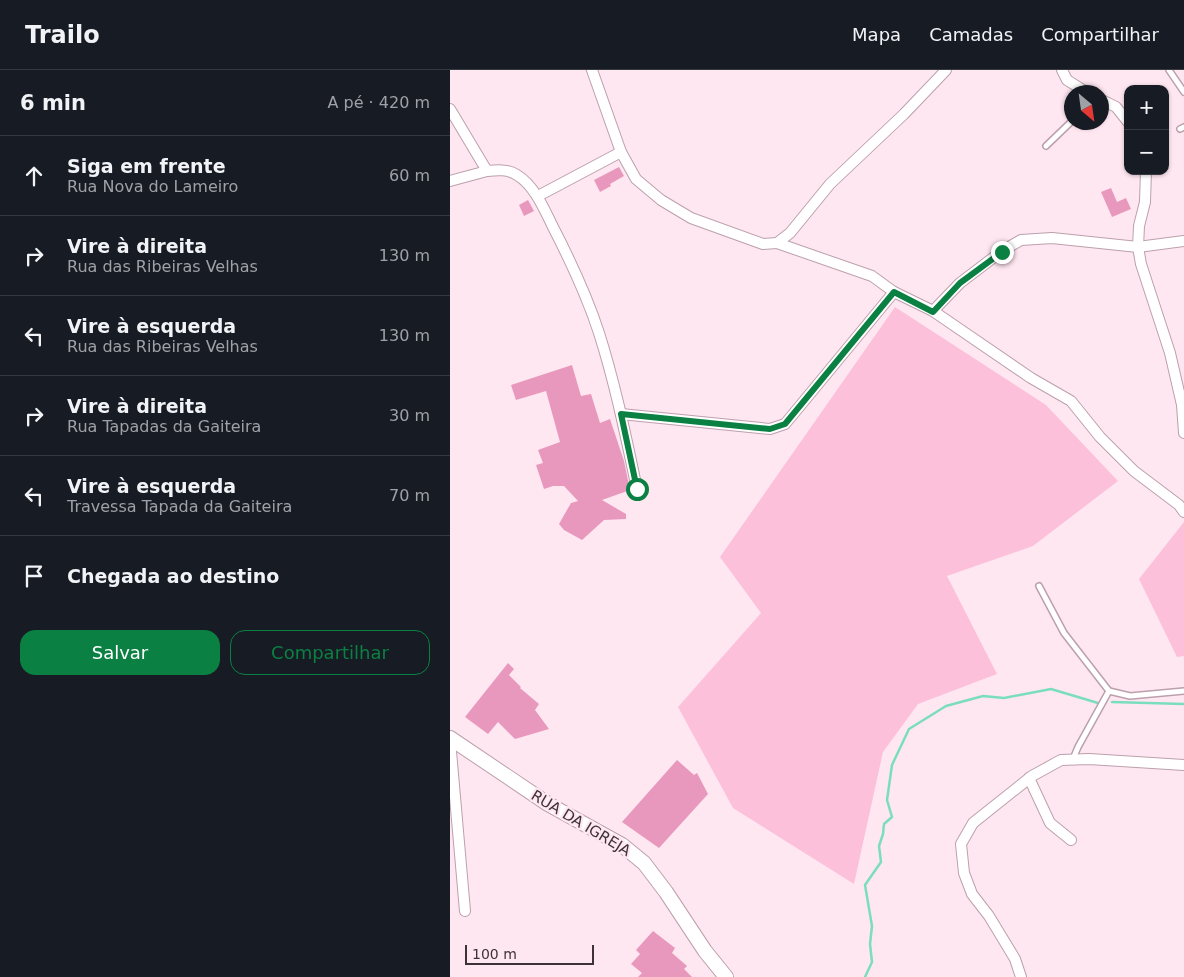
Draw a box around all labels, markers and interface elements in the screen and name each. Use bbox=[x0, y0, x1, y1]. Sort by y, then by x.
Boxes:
text: Trailo bbox=[25, 21, 100, 49]
text: Mapa bbox=[852, 24, 901, 45]
text: Camadas bbox=[929, 24, 1013, 45]
text: Compartilhar bbox=[1041, 24, 1159, 45]
north arrow bbox=[1064, 85, 1109, 130]
map controls bbox=[1124, 85, 1169, 175]
button: + bbox=[1124, 85, 1169, 130]
text: 6 min bbox=[20, 91, 86, 115]
text: A pé · 420 m bbox=[328, 93, 430, 112]
button: − bbox=[1124, 130, 1169, 175]
text: Siga em frente bbox=[67, 155, 226, 177]
icon: ahead bbox=[20, 162, 48, 190]
text: 60 m bbox=[389, 166, 430, 185]
text: Rua Nova do Lameiro bbox=[67, 177, 238, 196]
text: Vire à direita bbox=[67, 235, 207, 257]
route end bbox=[991, 241, 1014, 264]
icon: right bbox=[20, 242, 48, 270]
text: 130 m bbox=[379, 246, 430, 265]
text: Rua das Ribeiras Velhas bbox=[67, 257, 258, 276]
text: Vire à esquerda bbox=[67, 315, 236, 337]
icon: left bbox=[20, 322, 48, 350]
text: 130 m bbox=[379, 326, 430, 345]
text: Rua das Ribeiras Velhas bbox=[67, 337, 258, 356]
text: Vire à direita bbox=[67, 395, 207, 417]
icon: right bbox=[20, 402, 48, 430]
text: 30 m bbox=[389, 406, 430, 425]
text: Rua Tapadas da Gaiteira bbox=[67, 417, 261, 436]
text: Vire à esquerda bbox=[67, 475, 236, 497]
route start bbox=[626, 478, 649, 501]
icon: left bbox=[20, 482, 48, 510]
text: 70 m bbox=[389, 486, 430, 505]
text: Travessa Tapada da Gaiteira bbox=[67, 497, 292, 516]
icon: arrive bbox=[20, 562, 48, 590]
text: Chegada ao destino bbox=[67, 565, 279, 587]
button: Salvar bbox=[20, 630, 220, 675]
button: Compartilhar bbox=[230, 630, 430, 675]
street label: RUA DA IGREJA bbox=[528, 786, 635, 860]
scale bar bbox=[465, 942, 594, 965]
text: 100 m bbox=[472, 946, 517, 962]

